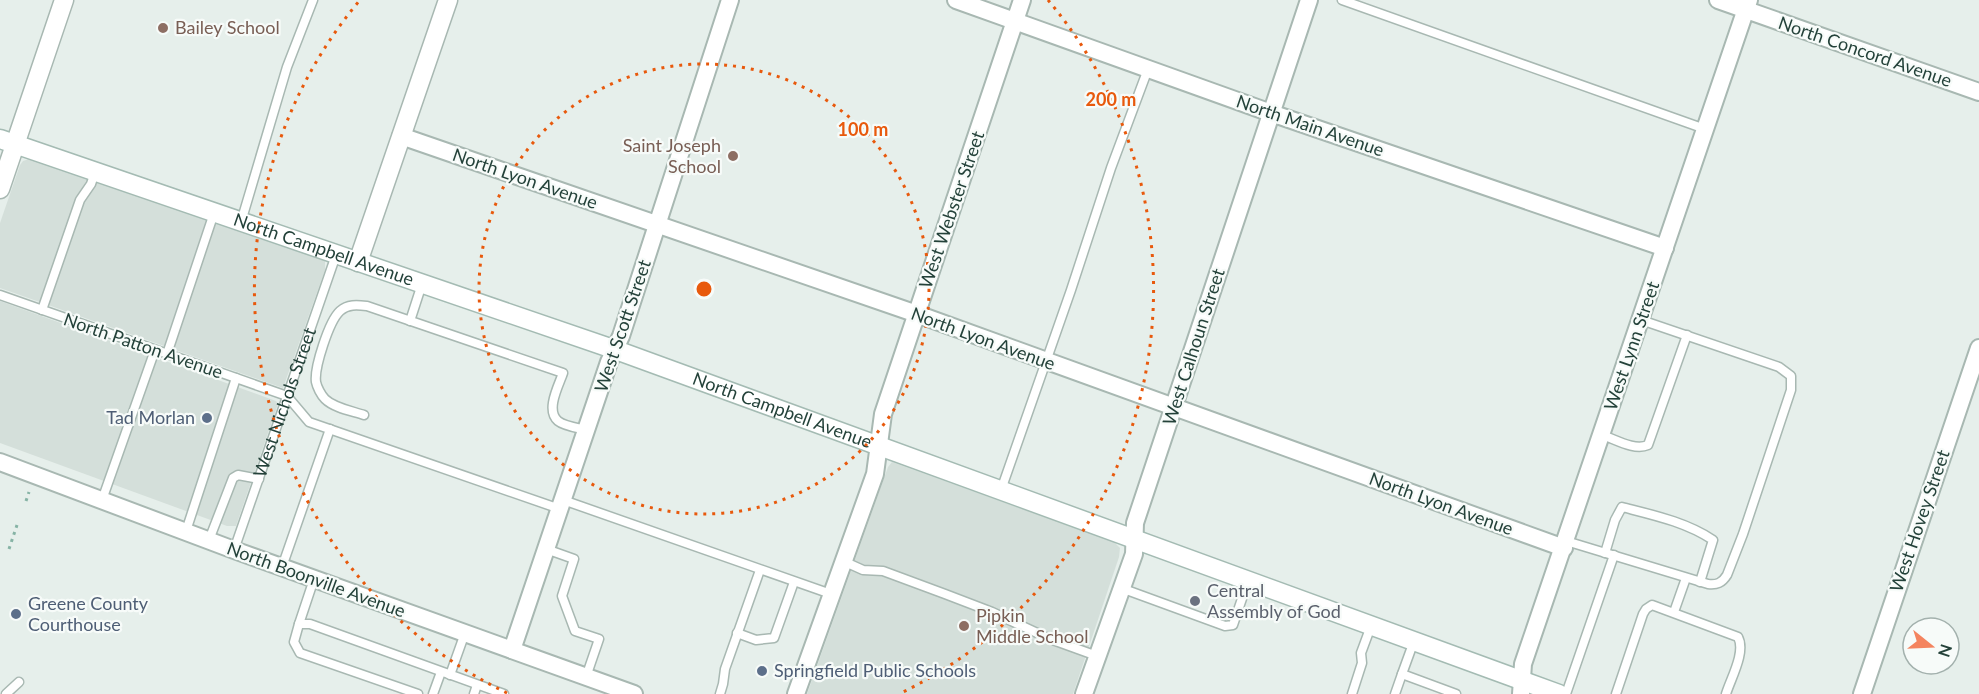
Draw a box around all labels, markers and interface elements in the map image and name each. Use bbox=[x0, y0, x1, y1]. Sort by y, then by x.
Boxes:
street label: North Concord Avenue bbox=[1776, 11, 1955, 91]
place label: Bailey School bbox=[175, 16, 280, 38]
marker: Bailey School bbox=[156, 21, 170, 35]
text: 200 m bbox=[1086, 88, 1136, 110]
street label: North Main Avenue bbox=[1234, 89, 1387, 161]
text: 100 m bbox=[838, 118, 888, 140]
street label: West Webster Street bbox=[914, 128, 988, 291]
place label: Saint Joseph School bbox=[623, 134, 721, 177]
street label: North Lyon Avenue bbox=[450, 143, 601, 213]
marker: Saint Joseph School bbox=[726, 149, 740, 163]
street label: North Campbell Avenue bbox=[231, 208, 417, 290]
street label: West Scott Street bbox=[589, 256, 655, 395]
street label: West Calhoun Street bbox=[1157, 265, 1229, 428]
street label: West Lynn Street bbox=[1599, 278, 1664, 413]
centre of rings bbox=[694, 279, 714, 299]
street label: North Lyon Avenue bbox=[908, 302, 1058, 374]
street label: North Patton Avenue bbox=[61, 308, 226, 383]
street label: West Nichols Street bbox=[248, 324, 320, 480]
street label: North Campbell Avenue bbox=[690, 367, 875, 452]
place label: Tad Morlan bbox=[106, 406, 195, 428]
marker: Tad Morlan bbox=[200, 411, 214, 425]
street label: West Hovey Street bbox=[1884, 446, 1954, 594]
street label: North Lyon Avenue bbox=[1366, 467, 1516, 539]
street label: North Boonville Avenue bbox=[224, 537, 409, 622]
place label: Central Assembly of God bbox=[1207, 579, 1341, 622]
place label: Greene County Courthouse bbox=[28, 592, 149, 635]
marker: Central Assembly of God bbox=[1188, 594, 1202, 608]
place label: Pipkin Middle School bbox=[976, 604, 1088, 647]
marker: Greene County Courthouse bbox=[9, 607, 23, 621]
north arrow bbox=[1901, 616, 1961, 676]
marker: Pipkin Middle School bbox=[957, 619, 971, 633]
text: N bbox=[1935, 642, 1957, 660]
place label: Springfield Public Schools bbox=[774, 659, 976, 681]
marker: Springfield Public Schools bbox=[755, 664, 769, 678]

